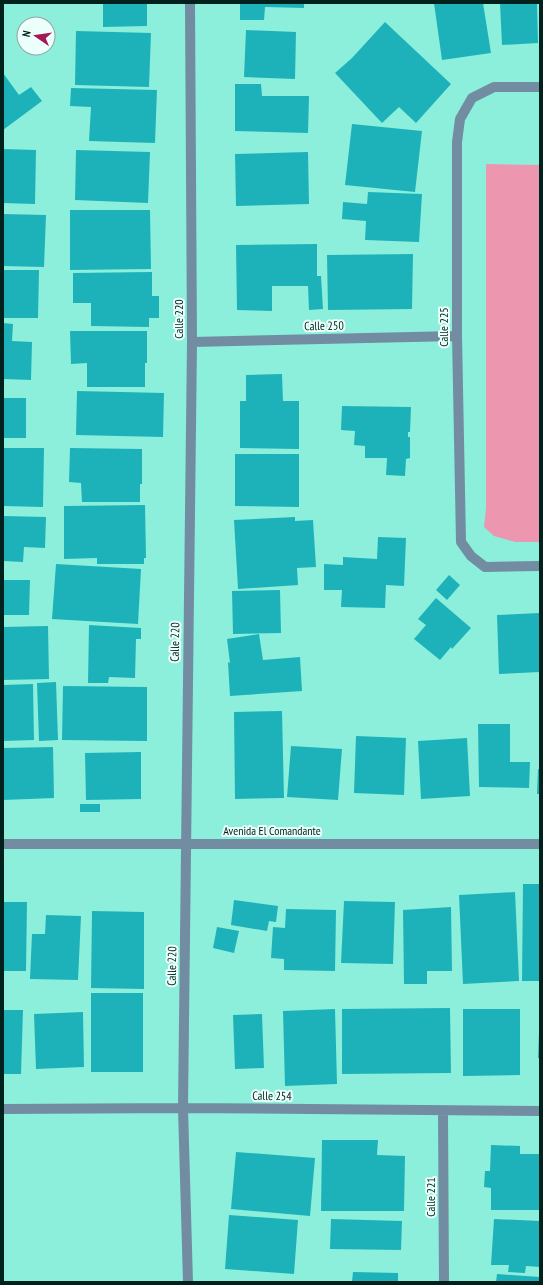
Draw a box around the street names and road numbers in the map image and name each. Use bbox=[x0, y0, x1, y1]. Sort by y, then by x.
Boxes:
street label: Calle 220 bbox=[171, 299, 186, 339]
street label: Calle 225 bbox=[436, 307, 451, 347]
street label: Calle 250 bbox=[304, 318, 344, 333]
street label: Calle 220 bbox=[167, 622, 182, 662]
street label: Avenida El Comandante bbox=[223, 823, 321, 838]
street label: Calle 220 bbox=[164, 946, 179, 986]
street label: Calle 254 bbox=[252, 1088, 292, 1103]
street label: Calle 221 bbox=[423, 1177, 438, 1217]

